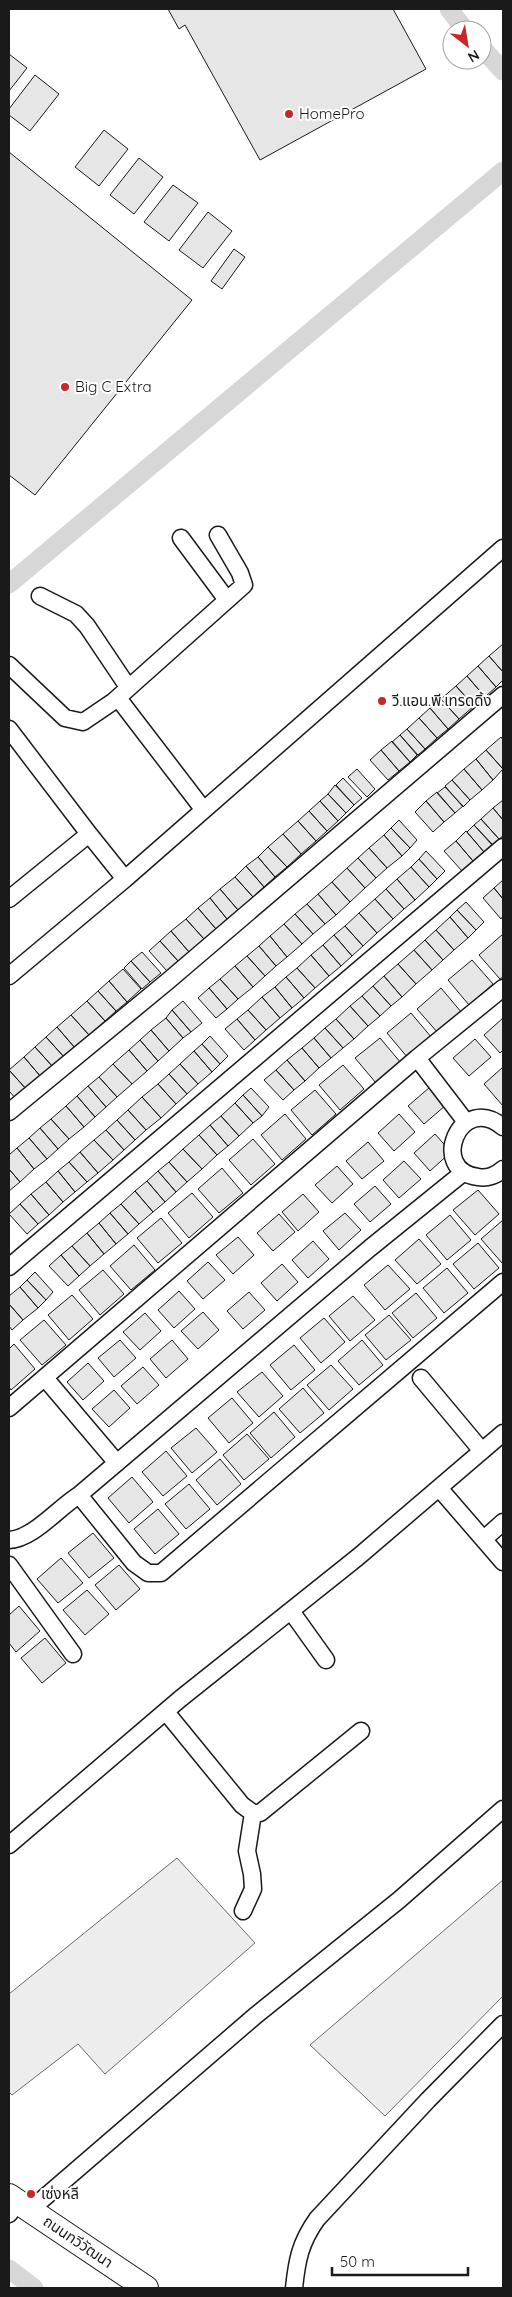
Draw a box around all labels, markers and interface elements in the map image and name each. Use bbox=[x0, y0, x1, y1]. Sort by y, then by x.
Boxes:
north arrow bbox=[442, 20, 492, 70]
text: N bbox=[465, 46, 483, 67]
place label: HomePro bbox=[299, 104, 364, 123]
marker: HomePro bbox=[283, 108, 295, 120]
place label: Big C Extra bbox=[75, 377, 152, 396]
marker: Big C Extra bbox=[59, 381, 71, 393]
place label: วี.แอน.พี.เทรดดิ้ง bbox=[392, 691, 492, 710]
marker: วี.แอน.พี.เทรดดิ้ง bbox=[376, 695, 388, 707]
place label: เซ่งหลี bbox=[41, 2184, 79, 2203]
marker: เซ่งหลี bbox=[25, 2188, 37, 2200]
street label: ถนนทวีวัฒนา bbox=[40, 2211, 117, 2272]
scale bar bbox=[332, 2244, 468, 2276]
text: 50 m bbox=[340, 2252, 375, 2271]

